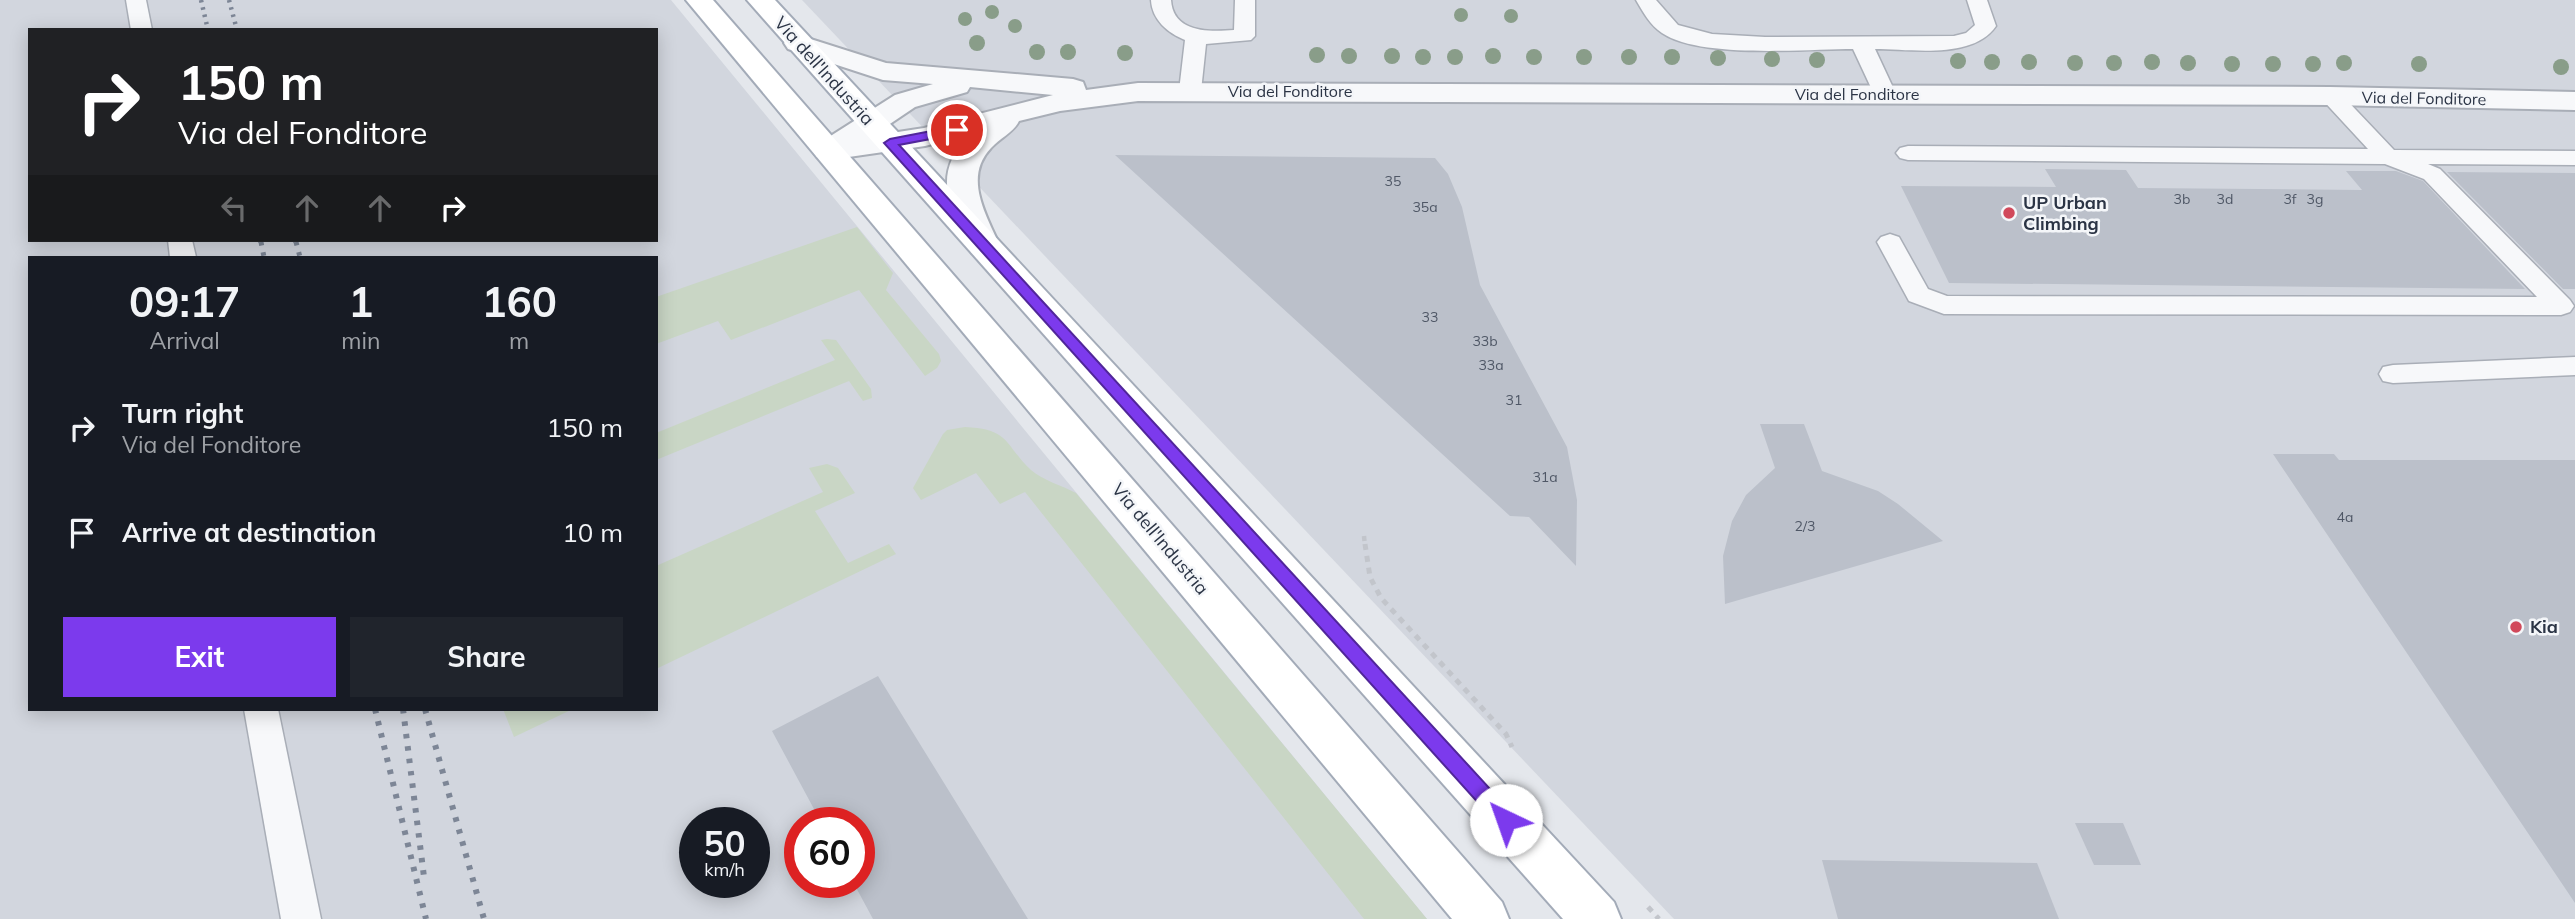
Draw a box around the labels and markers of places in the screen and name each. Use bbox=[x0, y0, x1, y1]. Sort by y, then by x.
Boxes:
pin bbox=[927, 100, 987, 160]
place label: UP Urban Climbing bbox=[2023, 191, 2107, 235]
marker: UP Urban Climbing bbox=[2001, 205, 2017, 221]
place label: Kia bbox=[2530, 615, 2558, 638]
marker: Kia bbox=[2508, 619, 2524, 635]

